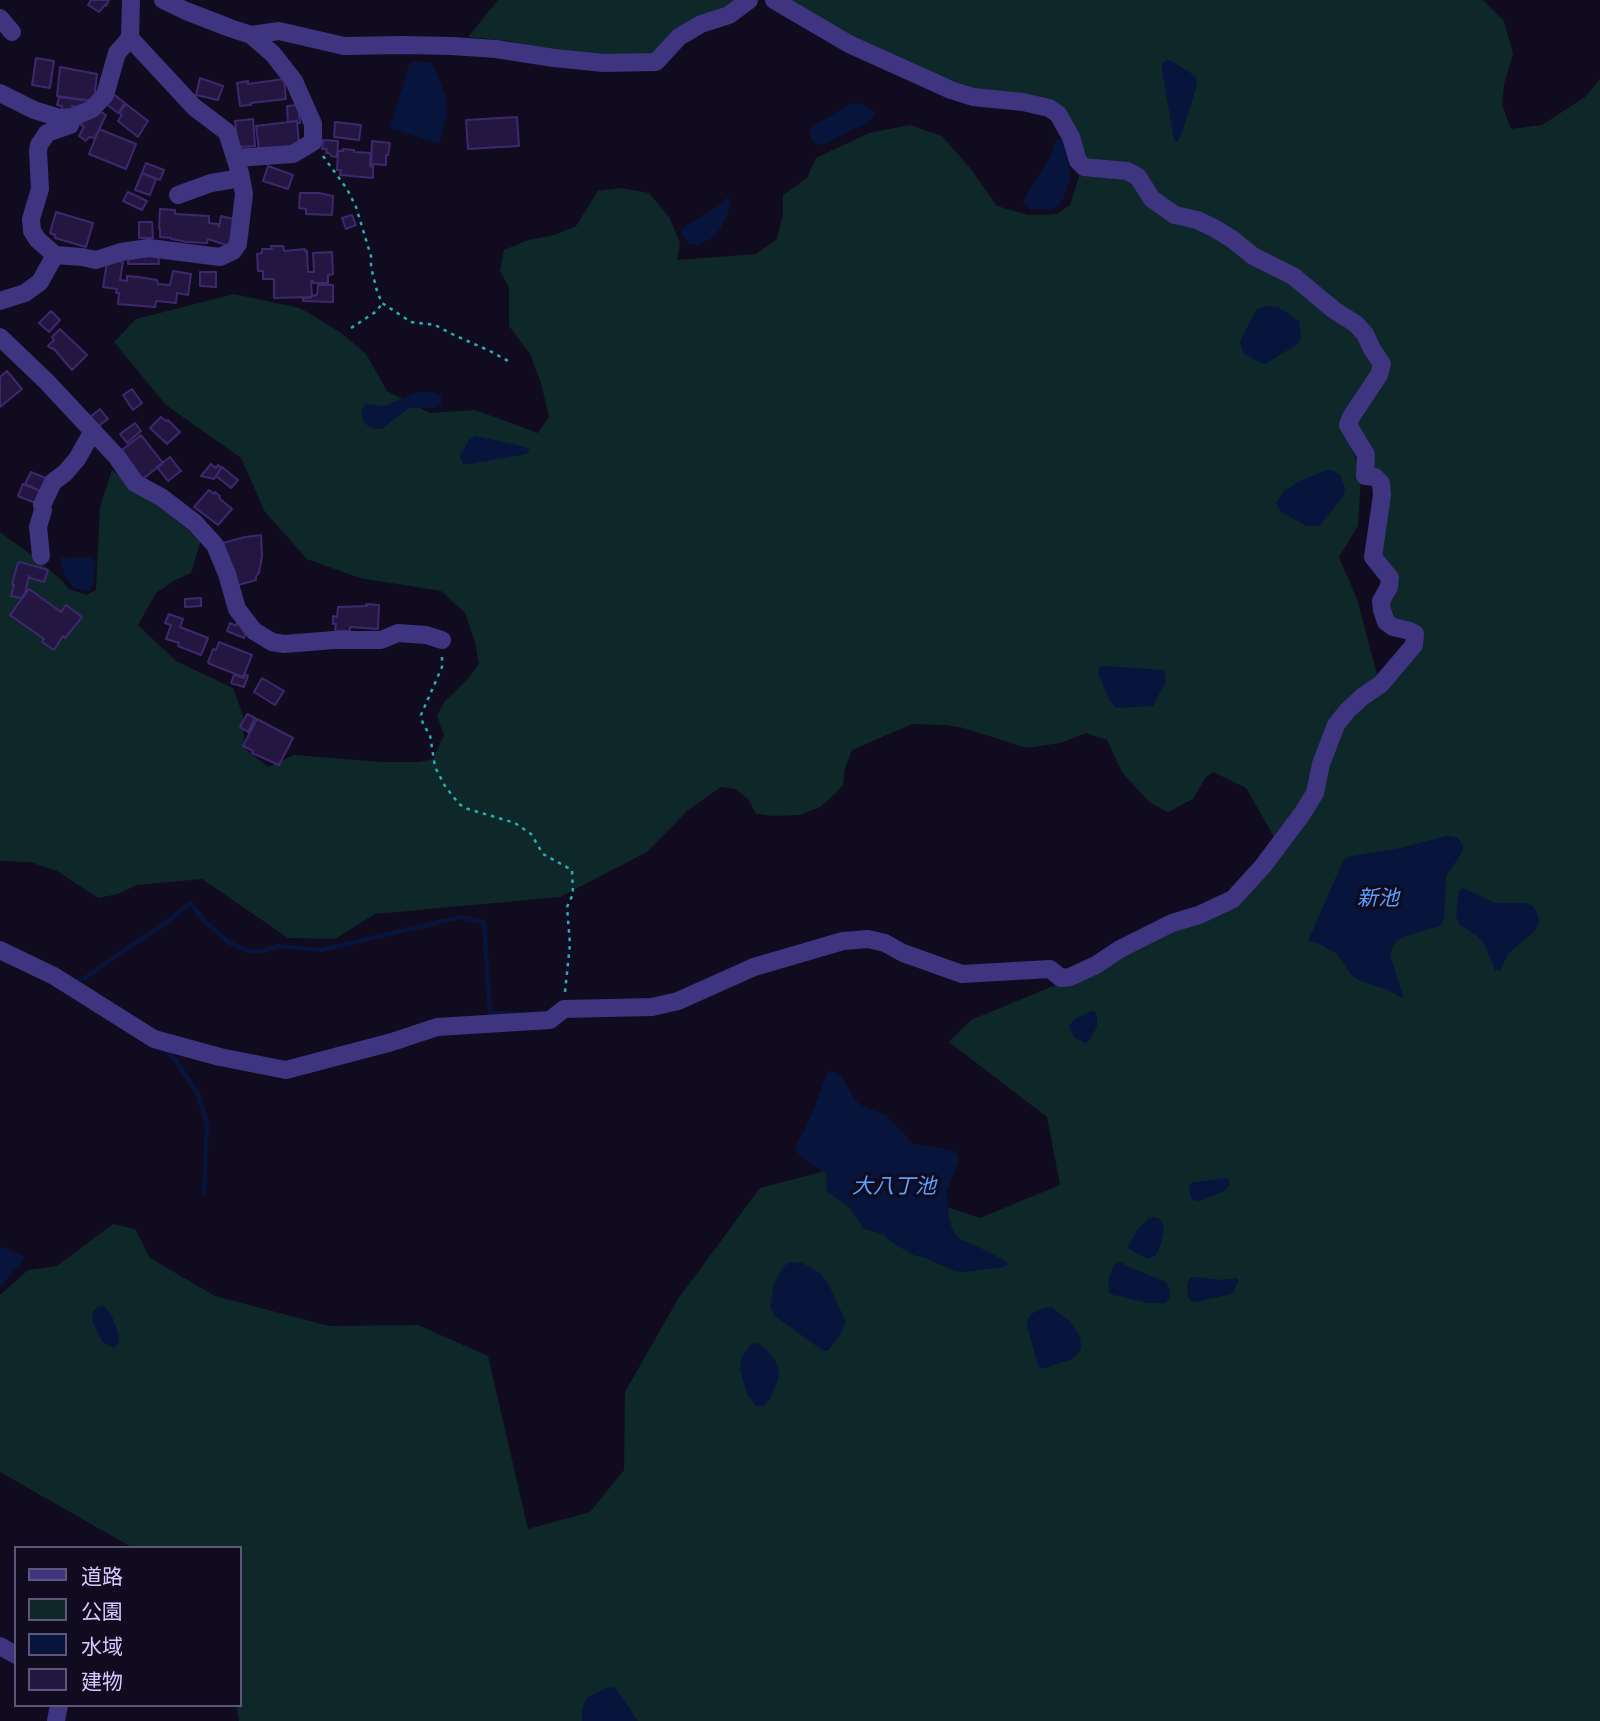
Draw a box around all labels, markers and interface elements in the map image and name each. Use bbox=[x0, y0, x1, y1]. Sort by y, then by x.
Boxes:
water label: 新池 bbox=[1357, 886, 1399, 912]
water label: 大八丁池 bbox=[852, 1174, 936, 1200]
legend bbox=[14, 1546, 242, 1707]
text: 道路 bbox=[81, 1564, 123, 1589]
text: 公園 bbox=[81, 1599, 123, 1624]
text: 水域 bbox=[81, 1634, 123, 1659]
text: 建物 bbox=[81, 1669, 123, 1694]

